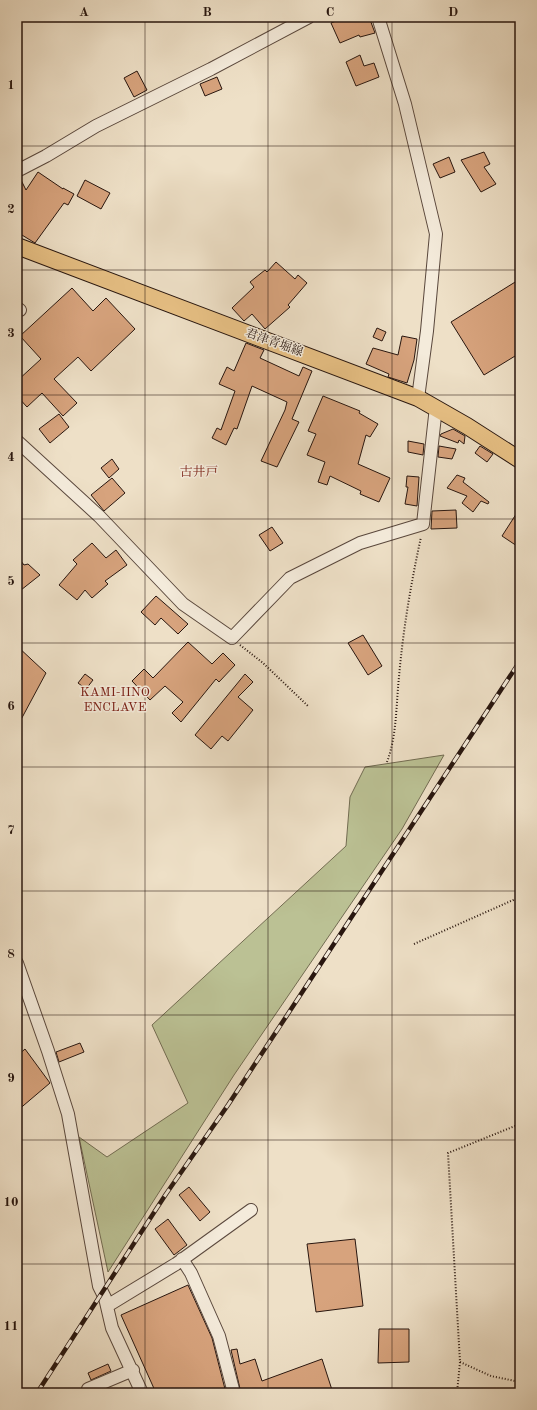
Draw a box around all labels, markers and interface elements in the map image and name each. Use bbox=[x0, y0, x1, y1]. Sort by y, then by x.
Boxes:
text: A bbox=[79, 6, 89, 19]
text: B bbox=[202, 6, 212, 19]
text: C bbox=[326, 6, 334, 19]
text: D bbox=[448, 6, 458, 19]
text: 1 bbox=[7, 79, 15, 92]
text: 2 bbox=[7, 203, 15, 216]
street label: 君津青堀線 bbox=[244, 325, 305, 359]
text: 3 bbox=[7, 327, 15, 340]
text: 4 bbox=[7, 451, 15, 464]
district label: 古井戸 bbox=[179, 465, 219, 479]
text: 5 bbox=[7, 575, 15, 588]
district label: KAMI-IINO ENCLAVE bbox=[80, 686, 150, 714]
text: 6 bbox=[7, 700, 15, 713]
text: 7 bbox=[7, 824, 15, 837]
text: 8 bbox=[7, 948, 15, 961]
text: 9 bbox=[7, 1072, 15, 1085]
text: 10 bbox=[3, 1196, 19, 1209]
text: 11 bbox=[3, 1320, 19, 1333]

